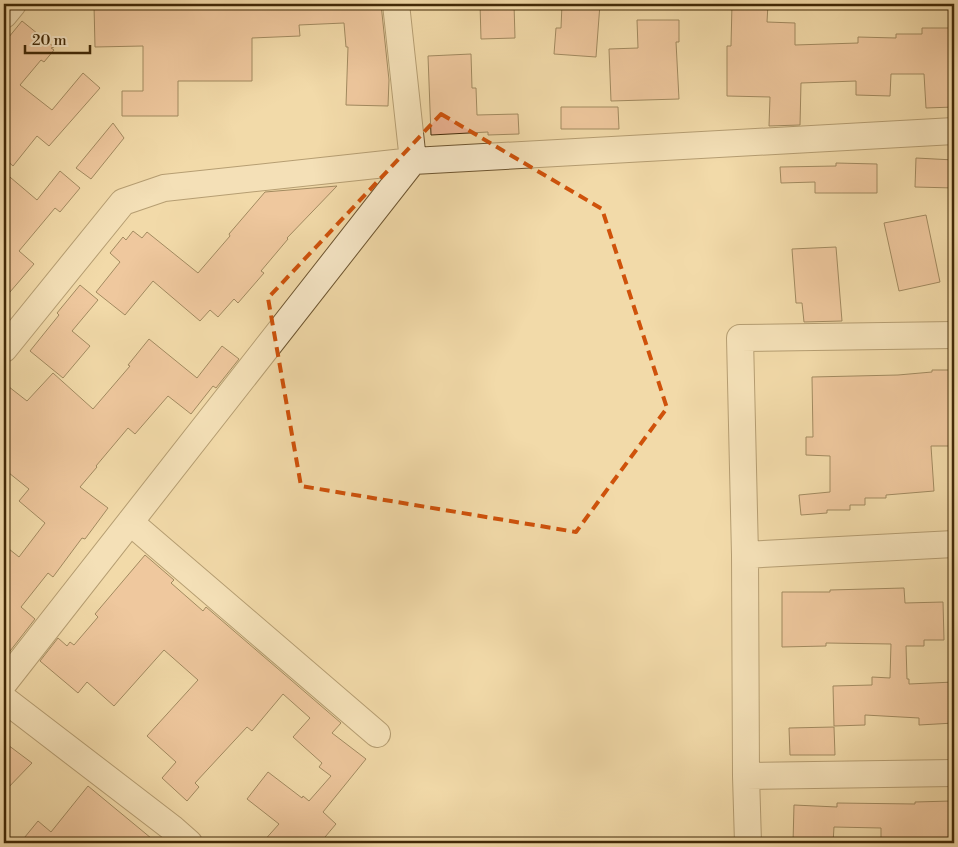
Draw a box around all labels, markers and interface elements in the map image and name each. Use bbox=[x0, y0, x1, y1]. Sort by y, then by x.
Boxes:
scale bar bbox=[25, 22, 90, 54]
text: 20 m bbox=[32, 31, 67, 50]

